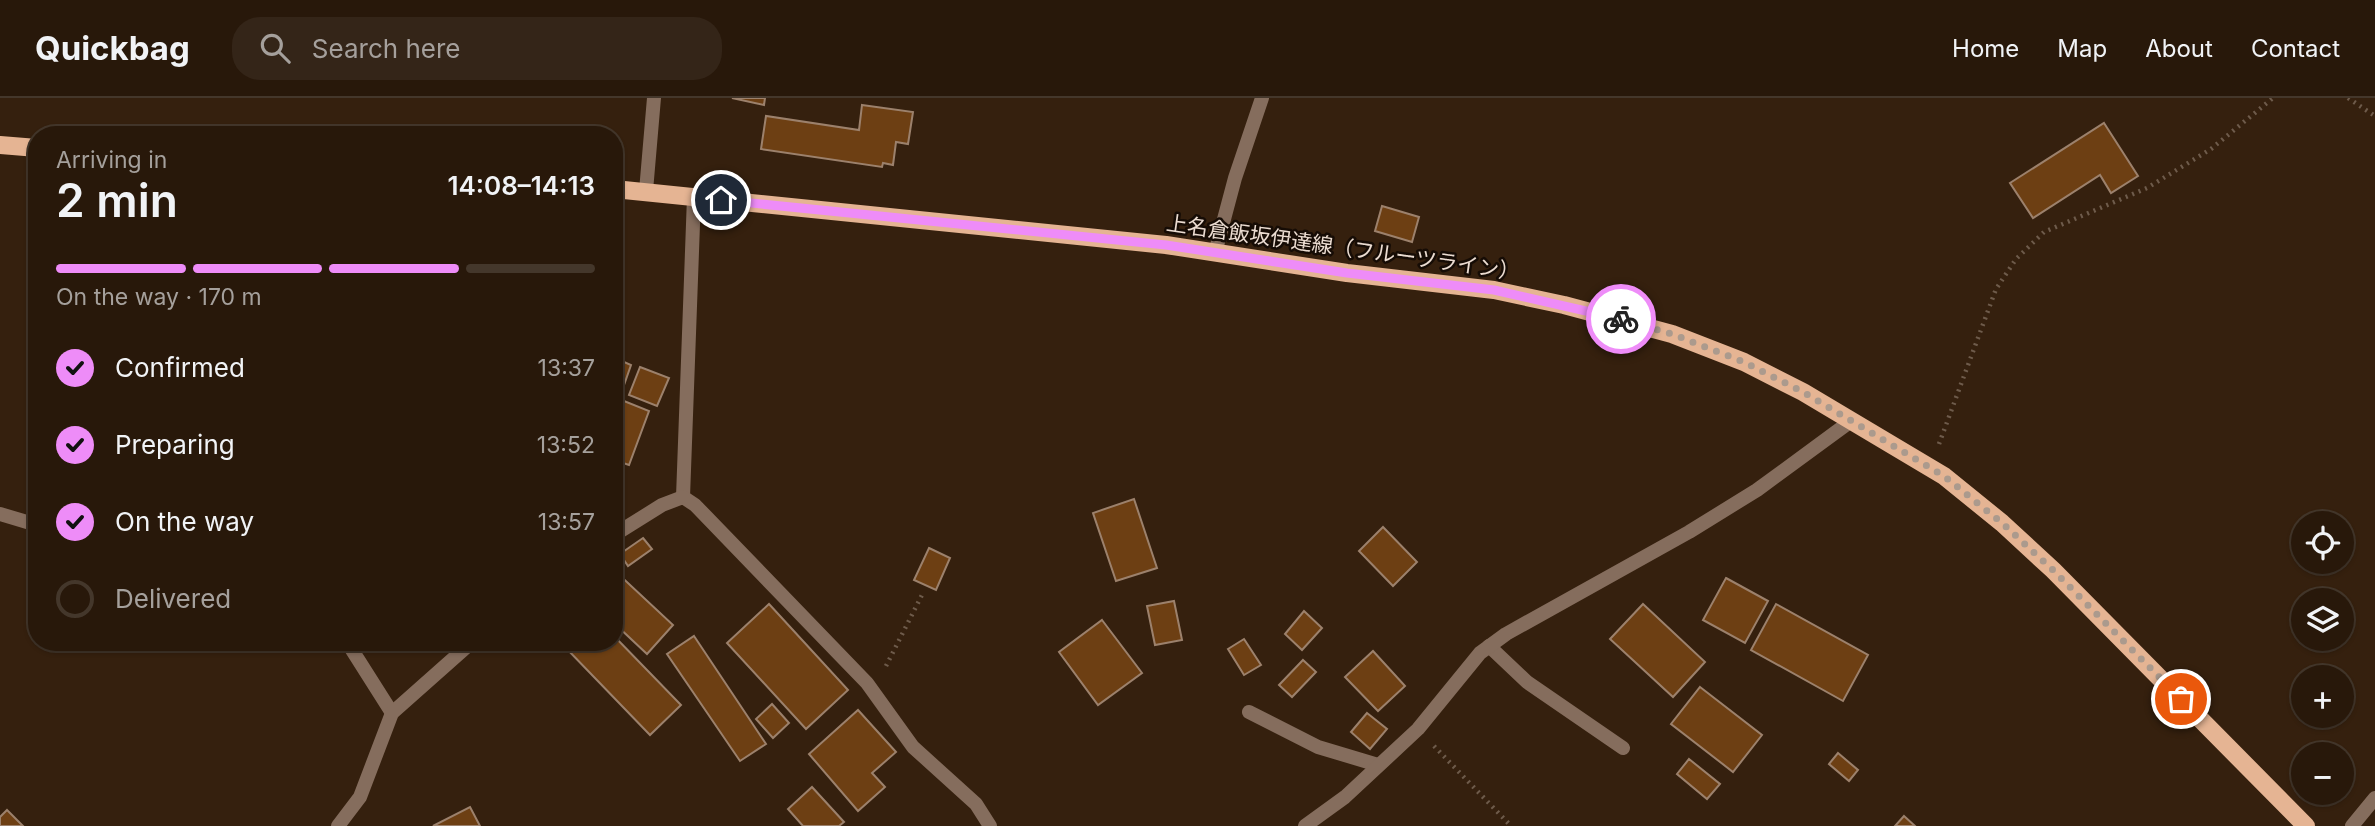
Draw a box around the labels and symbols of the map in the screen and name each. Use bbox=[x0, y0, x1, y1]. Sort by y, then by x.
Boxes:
pin bbox=[691, 170, 751, 230]
street label: 上名倉飯坂伊達線（フルーツライン） bbox=[1165, 210, 1521, 285]
courier bbox=[1586, 284, 1656, 354]
pin bbox=[2151, 669, 2211, 729]

